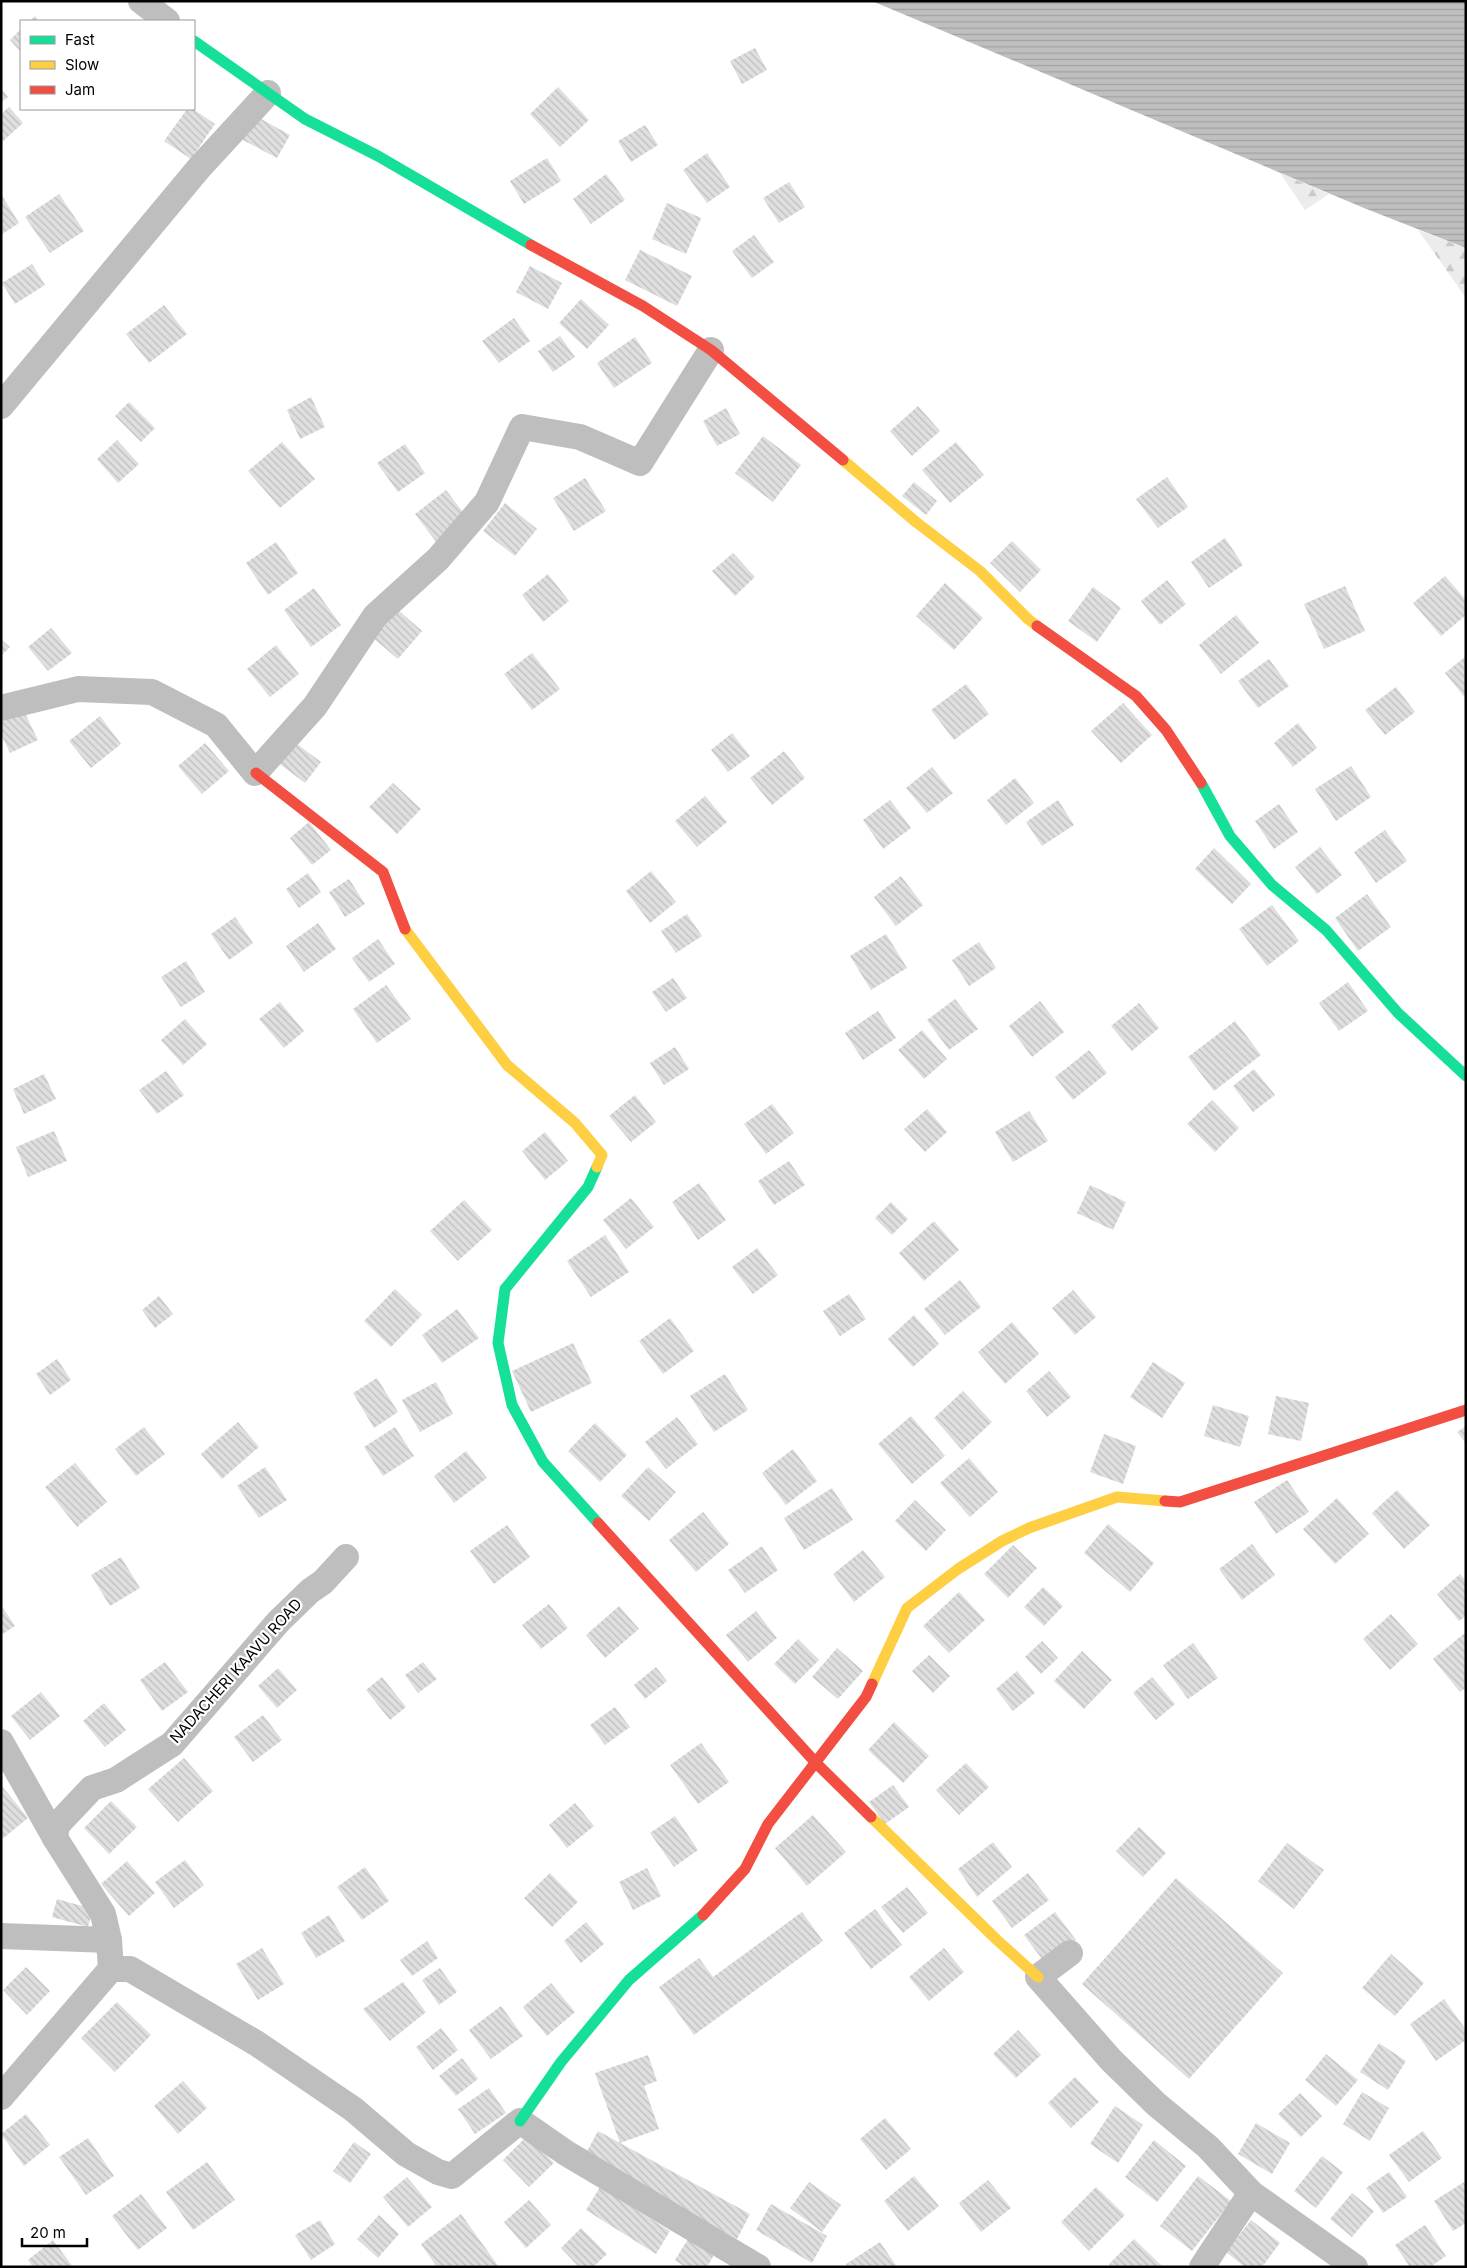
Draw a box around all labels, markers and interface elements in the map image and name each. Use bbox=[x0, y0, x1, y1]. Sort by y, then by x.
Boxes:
legend bbox=[20, 20, 195, 110]
text: Fast bbox=[65, 30, 95, 49]
text: Slow bbox=[65, 55, 99, 74]
text: Jam bbox=[65, 80, 95, 99]
street label: NADACHERI KAAVU ROAD bbox=[166, 1594, 306, 1747]
scale bar bbox=[22, 2216, 88, 2248]
text: 20 m bbox=[30, 2223, 66, 2242]

